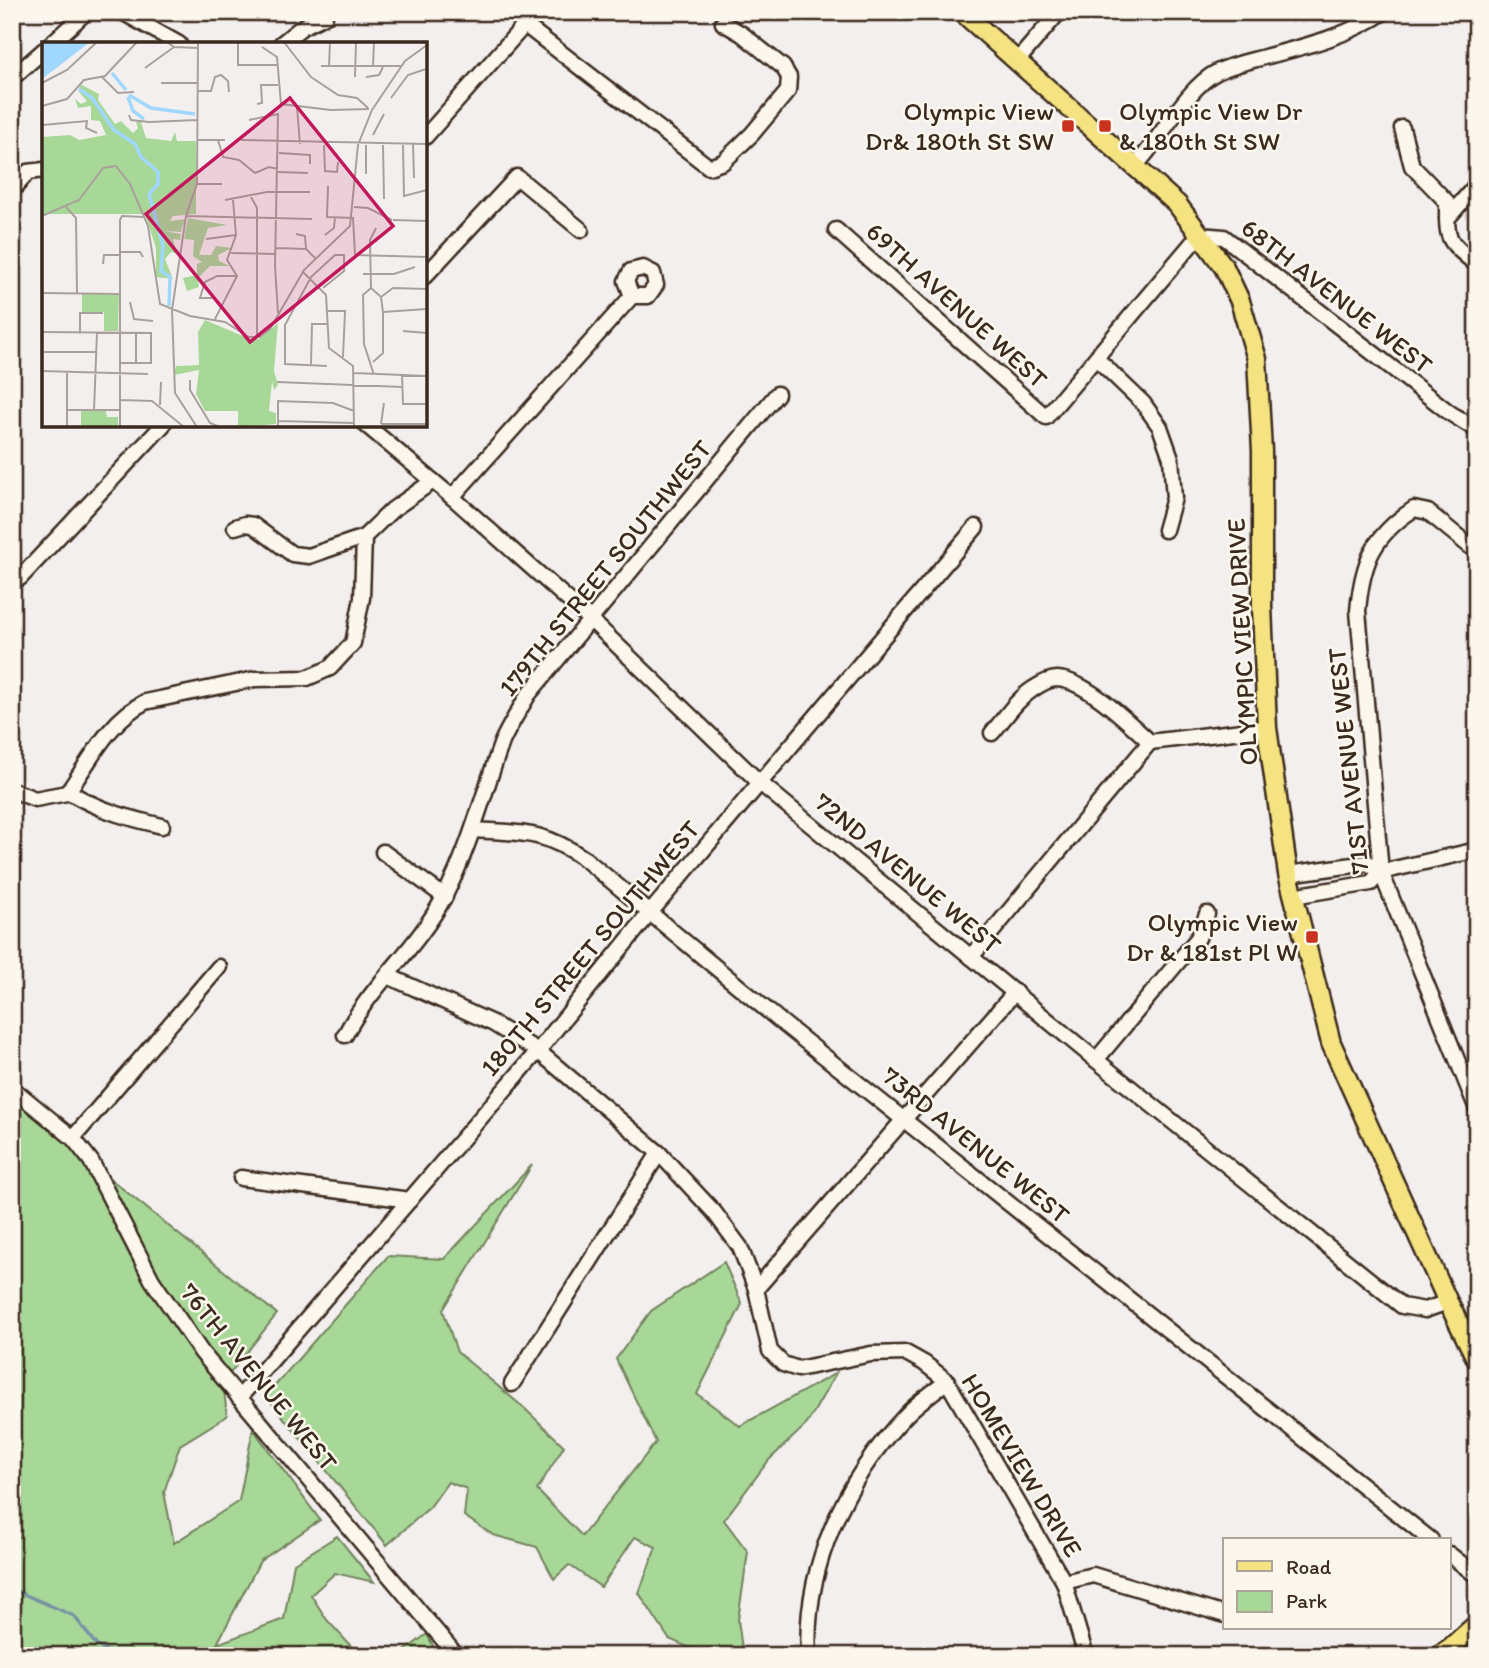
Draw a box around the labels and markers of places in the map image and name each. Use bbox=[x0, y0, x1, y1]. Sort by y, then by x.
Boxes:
place label: Olympic View Dr& 180th St SW bbox=[865, 95, 1054, 157]
place label: Olympic View Dr & 180th St SW bbox=[1119, 95, 1303, 157]
marker: Olympic View Dr& 180th St SW bbox=[1060, 118, 1076, 134]
marker: Olympic View Dr & 180th St SW bbox=[1097, 118, 1113, 134]
place label: Olympic View Dr & 181st Pl W bbox=[1126, 906, 1298, 968]
marker: Olympic View Dr & 181st Pl W bbox=[1304, 929, 1320, 945]

